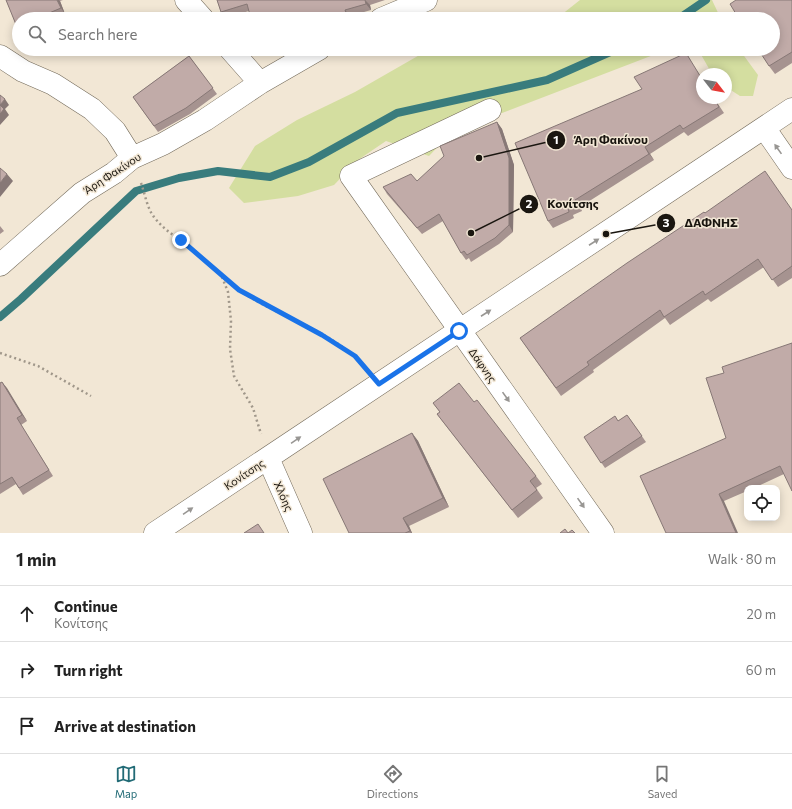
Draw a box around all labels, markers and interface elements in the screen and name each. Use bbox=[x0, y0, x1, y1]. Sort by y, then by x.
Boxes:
search box bbox=[12, 12, 780, 56]
icon: search bbox=[26, 23, 48, 45]
text: Search here bbox=[58, 25, 137, 43]
north arrow bbox=[696, 68, 732, 104]
callout: Άρη Φακίνου bbox=[546, 128, 656, 152]
text: 1 bbox=[553, 132, 559, 146]
text: Άρη Φακίνου bbox=[573, 132, 648, 146]
one-way arrow bbox=[774, 143, 782, 154]
street label: Άρη Φακίνου bbox=[80, 150, 143, 197]
callout: Κονίτσης bbox=[519, 192, 606, 216]
text: 2 bbox=[526, 196, 533, 210]
text: Κονίτσης bbox=[547, 196, 599, 210]
callout: ΔΑΦΝΗΣ bbox=[656, 211, 746, 235]
text: 3 bbox=[663, 215, 670, 229]
text: ΔΑΦΝΗΣ bbox=[684, 215, 738, 229]
route end bbox=[172, 231, 190, 249]
one-way arrow bbox=[589, 238, 599, 246]
one-way arrow bbox=[481, 309, 491, 317]
route start bbox=[450, 322, 468, 340]
street label: Δάφνης bbox=[466, 345, 500, 385]
one-way arrow bbox=[502, 391, 510, 402]
one-way arrow bbox=[290, 436, 302, 443]
street label: Κονίτσης bbox=[221, 456, 267, 492]
street label: Χλόης bbox=[272, 479, 296, 513]
map controls bbox=[744, 485, 780, 521]
button: locate bbox=[744, 485, 780, 521]
one-way arrow bbox=[577, 497, 585, 508]
one-way arrow bbox=[182, 508, 194, 515]
text: 1 min bbox=[16, 549, 56, 570]
text: Walk · 80 m bbox=[708, 551, 776, 567]
text: Continue bbox=[54, 597, 118, 615]
icon: ahead bbox=[16, 603, 38, 625]
text: 20 m bbox=[747, 606, 776, 622]
text: Κονίτσης bbox=[54, 615, 108, 631]
icon: right bbox=[16, 659, 38, 681]
text: Turn right bbox=[54, 661, 123, 679]
text: 60 m bbox=[746, 662, 776, 678]
icon: arrive bbox=[16, 715, 38, 737]
text: Arrive at destination bbox=[54, 717, 196, 735]
tab: Map bbox=[115, 763, 137, 800]
tab: Directions bbox=[367, 763, 418, 800]
tab: Saved bbox=[648, 763, 677, 800]

